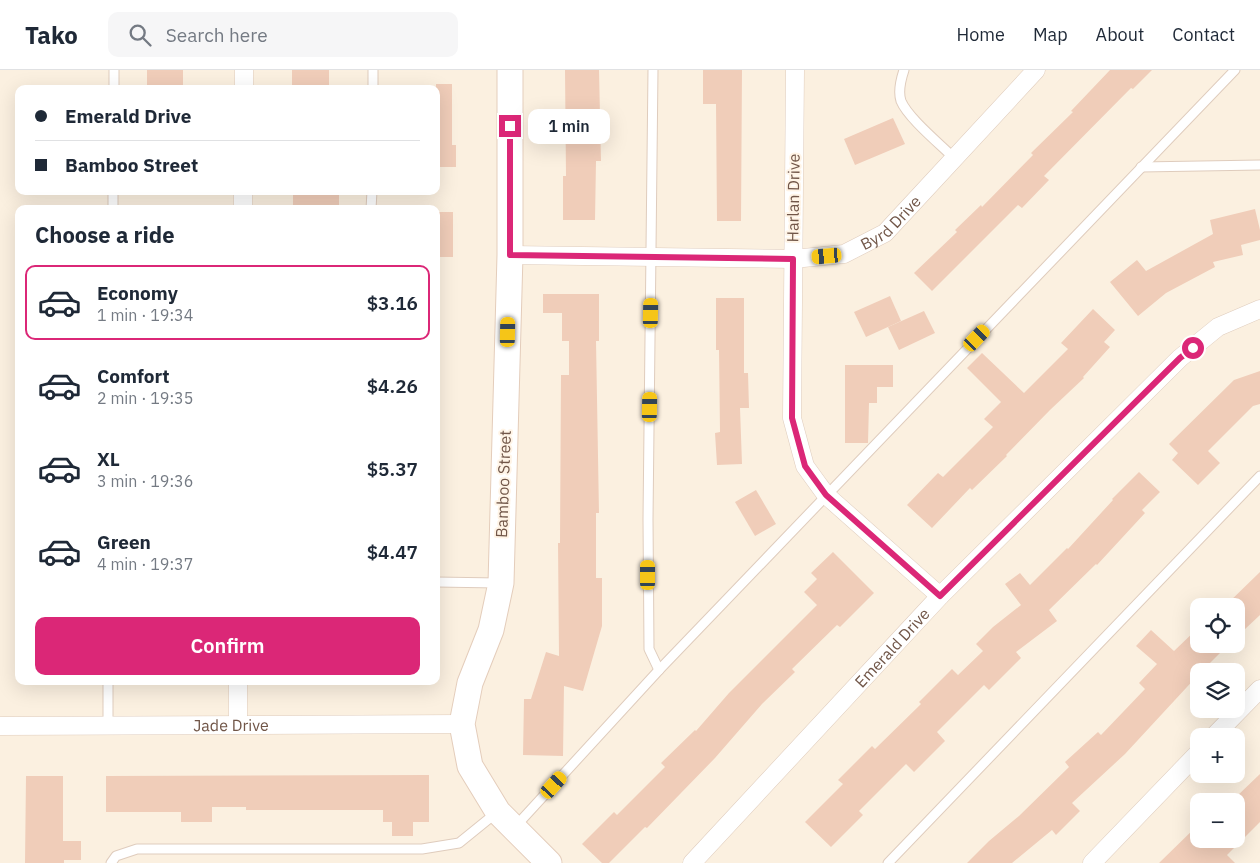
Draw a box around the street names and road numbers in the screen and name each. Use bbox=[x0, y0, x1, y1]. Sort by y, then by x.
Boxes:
street label: Harlan Drive bbox=[782, 153, 804, 242]
street label: Byrd Drive bbox=[857, 191, 925, 254]
street label: Bamboo Street bbox=[491, 430, 515, 538]
street label: Emerald Drive bbox=[850, 604, 934, 691]
street label: Jade Drive bbox=[193, 715, 269, 735]

